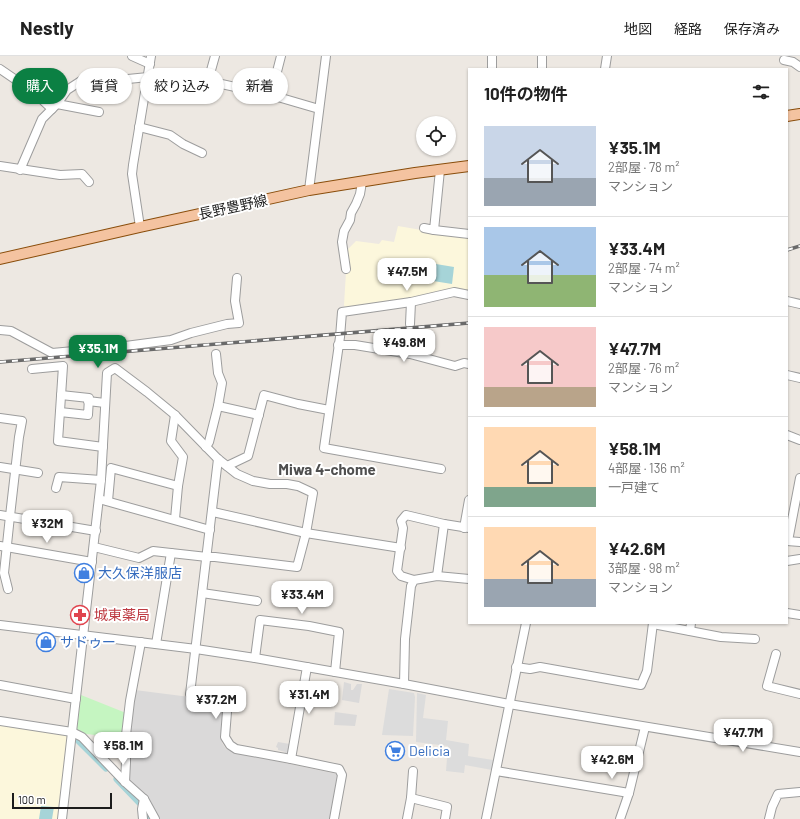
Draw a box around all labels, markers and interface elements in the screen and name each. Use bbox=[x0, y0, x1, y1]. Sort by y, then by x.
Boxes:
text: Nestly bbox=[20, 16, 74, 39]
text: 地図 bbox=[624, 20, 652, 37]
text: 経路 bbox=[674, 20, 702, 37]
text: 保存済み bbox=[724, 20, 780, 37]
chip: 購入 bbox=[12, 68, 68, 104]
chip: 賃貸 bbox=[76, 68, 132, 104]
chip: 絞り込み bbox=[140, 68, 224, 104]
chip: 新着 bbox=[232, 68, 288, 104]
icon: filters bbox=[750, 81, 772, 103]
text: 10件の物件 bbox=[484, 83, 568, 103]
map controls bbox=[416, 116, 456, 156]
button: locate bbox=[416, 116, 456, 156]
text: ¥35.1M bbox=[608, 137, 661, 157]
icon: home bbox=[516, 142, 564, 190]
text: 2部屋 · 78 m² bbox=[608, 159, 679, 175]
text: マンション bbox=[608, 178, 673, 194]
street label: 長野豊野線 bbox=[197, 191, 269, 222]
text: ¥33.4M bbox=[608, 238, 665, 258]
icon: home bbox=[516, 243, 564, 291]
pin: ¥47.5M bbox=[374, 258, 440, 292]
text: 2部屋 · 74 m² bbox=[608, 260, 680, 276]
text: ¥47.5M bbox=[386, 263, 428, 279]
text: マンション bbox=[608, 279, 673, 295]
pin: ¥49.8M bbox=[371, 329, 437, 363]
text: ¥49.8M bbox=[382, 334, 426, 350]
pin: ¥35.1M bbox=[65, 335, 131, 369]
text: ¥47.7M bbox=[608, 338, 661, 358]
text: ¥35.1M bbox=[78, 340, 118, 356]
icon: home bbox=[516, 343, 564, 391]
text: 2部屋 · 76 m² bbox=[608, 360, 679, 376]
text: マンション bbox=[608, 379, 673, 395]
text: ¥58.1M bbox=[608, 438, 661, 458]
icon: home bbox=[516, 443, 564, 491]
district label: Miwa 4-chome bbox=[278, 460, 376, 478]
text: 4部屋 · 136 m² bbox=[608, 460, 685, 476]
text: 一戸建て bbox=[608, 479, 660, 495]
pin: ¥32M bbox=[23, 510, 71, 544]
text: ¥32M bbox=[31, 515, 63, 531]
text: ¥42.6M bbox=[608, 538, 665, 558]
icon: home bbox=[516, 543, 564, 591]
text: 3部屋 · 98 m² bbox=[608, 560, 680, 576]
shop icon: 大久保洋服店 bbox=[73, 562, 95, 584]
place label: 大久保洋服店 bbox=[98, 564, 182, 581]
text: マンション bbox=[608, 579, 673, 595]
pin: ¥33.4M bbox=[269, 581, 335, 615]
text: ¥33.4M bbox=[280, 586, 324, 602]
pharmacy icon: 城東薬局 bbox=[69, 604, 91, 626]
place label: 城東薬局 bbox=[94, 606, 150, 623]
shop icon: サドゥー bbox=[35, 631, 57, 653]
place label: サドゥー bbox=[60, 633, 116, 650]
pin: ¥31.4M bbox=[276, 681, 342, 715]
pin: ¥37.2M bbox=[183, 686, 249, 720]
text: ¥31.4M bbox=[288, 686, 330, 702]
text: ¥37.2M bbox=[195, 691, 237, 707]
pin: ¥47.7M bbox=[710, 719, 776, 753]
text: ¥47.7M bbox=[723, 724, 763, 740]
pin: ¥58.1M bbox=[90, 732, 156, 766]
text: ¥58.1M bbox=[103, 737, 143, 753]
supermarket icon: Delicia bbox=[384, 740, 406, 762]
place label: Delicia bbox=[409, 742, 450, 759]
pin: ¥42.6M bbox=[579, 746, 645, 780]
text: ¥42.6M bbox=[590, 751, 634, 767]
scale bar bbox=[12, 791, 112, 810]
text: 100 m bbox=[18, 793, 46, 806]

